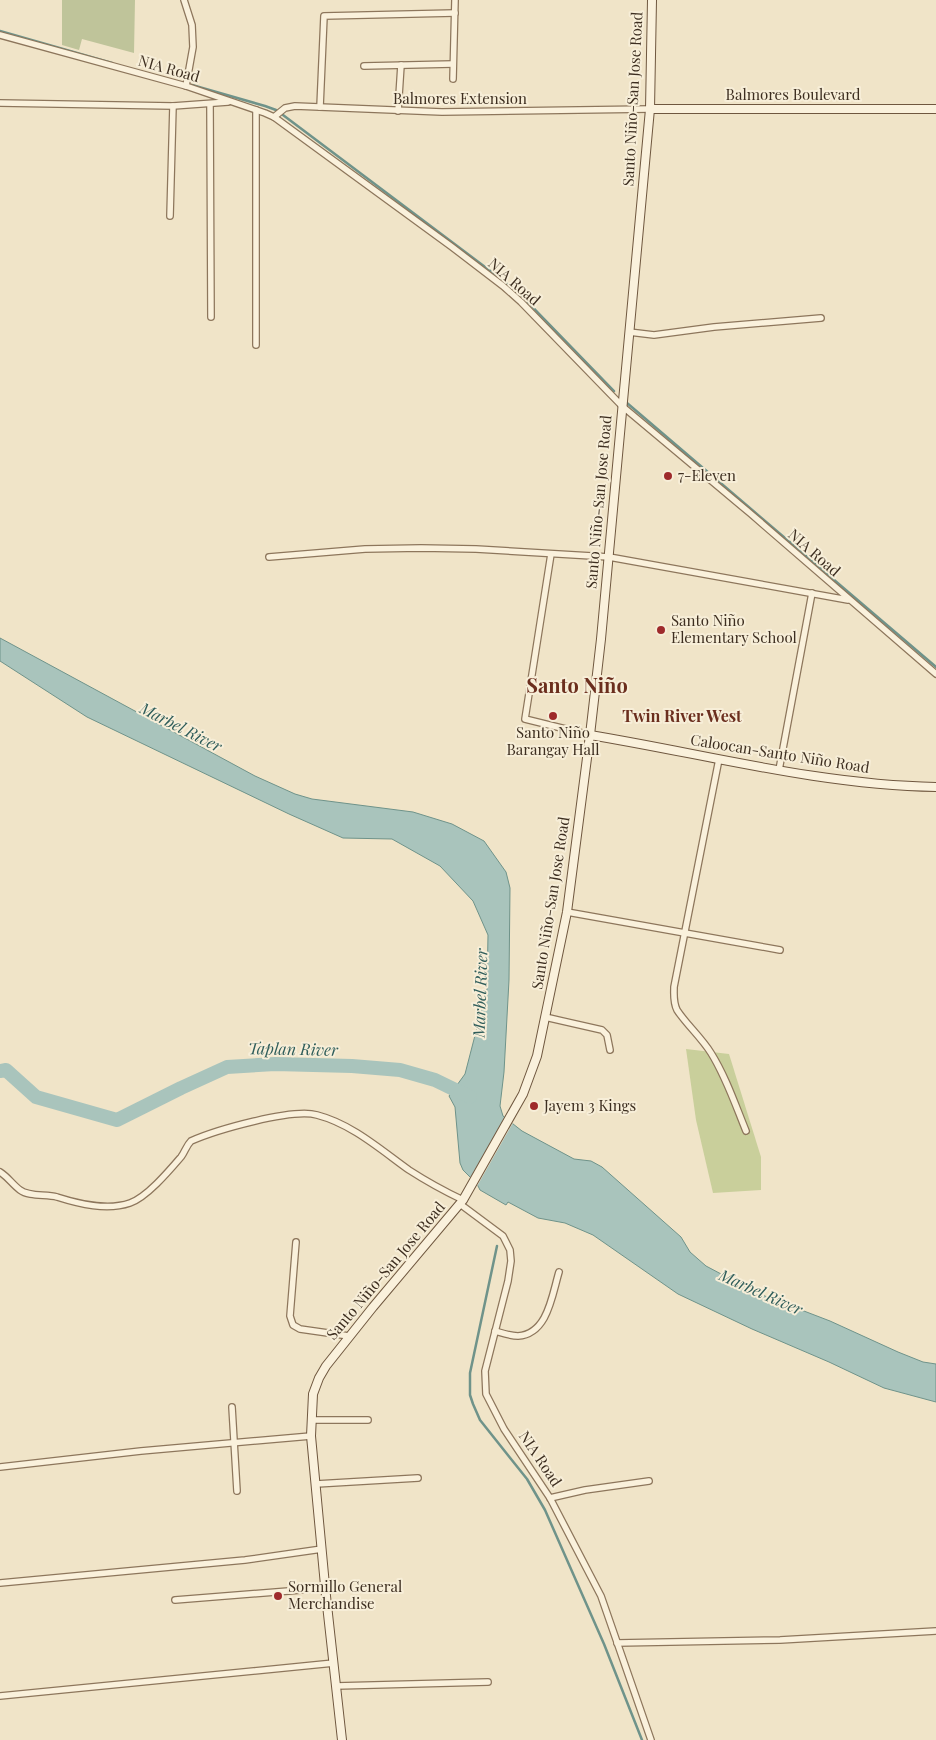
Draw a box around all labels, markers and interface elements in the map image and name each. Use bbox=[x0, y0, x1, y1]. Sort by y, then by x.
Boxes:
street label: Santo Niño-San Jose Road bbox=[617, 11, 647, 187]
street label: NIA Road bbox=[136, 50, 203, 86]
street label: Balmores Boulevard bbox=[726, 84, 861, 104]
street label: Balmores Extension bbox=[393, 88, 527, 108]
street label: NIA Road bbox=[484, 253, 545, 310]
street label: Santo Niño-San Jose Road bbox=[580, 414, 616, 590]
place label: 7-Eleven bbox=[678, 465, 736, 485]
marker: 7-Eleven bbox=[662, 470, 674, 482]
street label: NIA Road bbox=[784, 524, 845, 581]
place label: Santo Niño Elementary School bbox=[671, 610, 797, 647]
marker: Santo Niño Elementary School bbox=[655, 624, 667, 636]
district label: Santo Niño bbox=[526, 671, 628, 698]
water label: Marbel River bbox=[136, 697, 227, 757]
district label: Twin River West bbox=[622, 705, 742, 726]
marker: Santo Niño Barangay Hall bbox=[547, 710, 559, 722]
place label: Santo Niño Barangay Hall bbox=[506, 722, 600, 759]
street label: Caloocan-Santo Niño Road bbox=[689, 729, 871, 777]
street label: Santo Niño-San Jose Road bbox=[526, 815, 574, 991]
water label: Marbel River bbox=[467, 947, 492, 1039]
water label: Taplan River bbox=[248, 1037, 339, 1060]
place label: Jayem 3 Kings bbox=[543, 1095, 636, 1115]
marker: Jayem 3 Kings bbox=[528, 1100, 540, 1112]
street label: Santo Niño-San Jose Road bbox=[321, 1197, 449, 1344]
water label: Marbel River bbox=[715, 1263, 807, 1320]
street label: NIA Road bbox=[515, 1427, 567, 1490]
place label: Sormillo General Merchandise bbox=[288, 1576, 402, 1613]
marker: Sormillo General Merchandise bbox=[272, 1590, 284, 1602]

